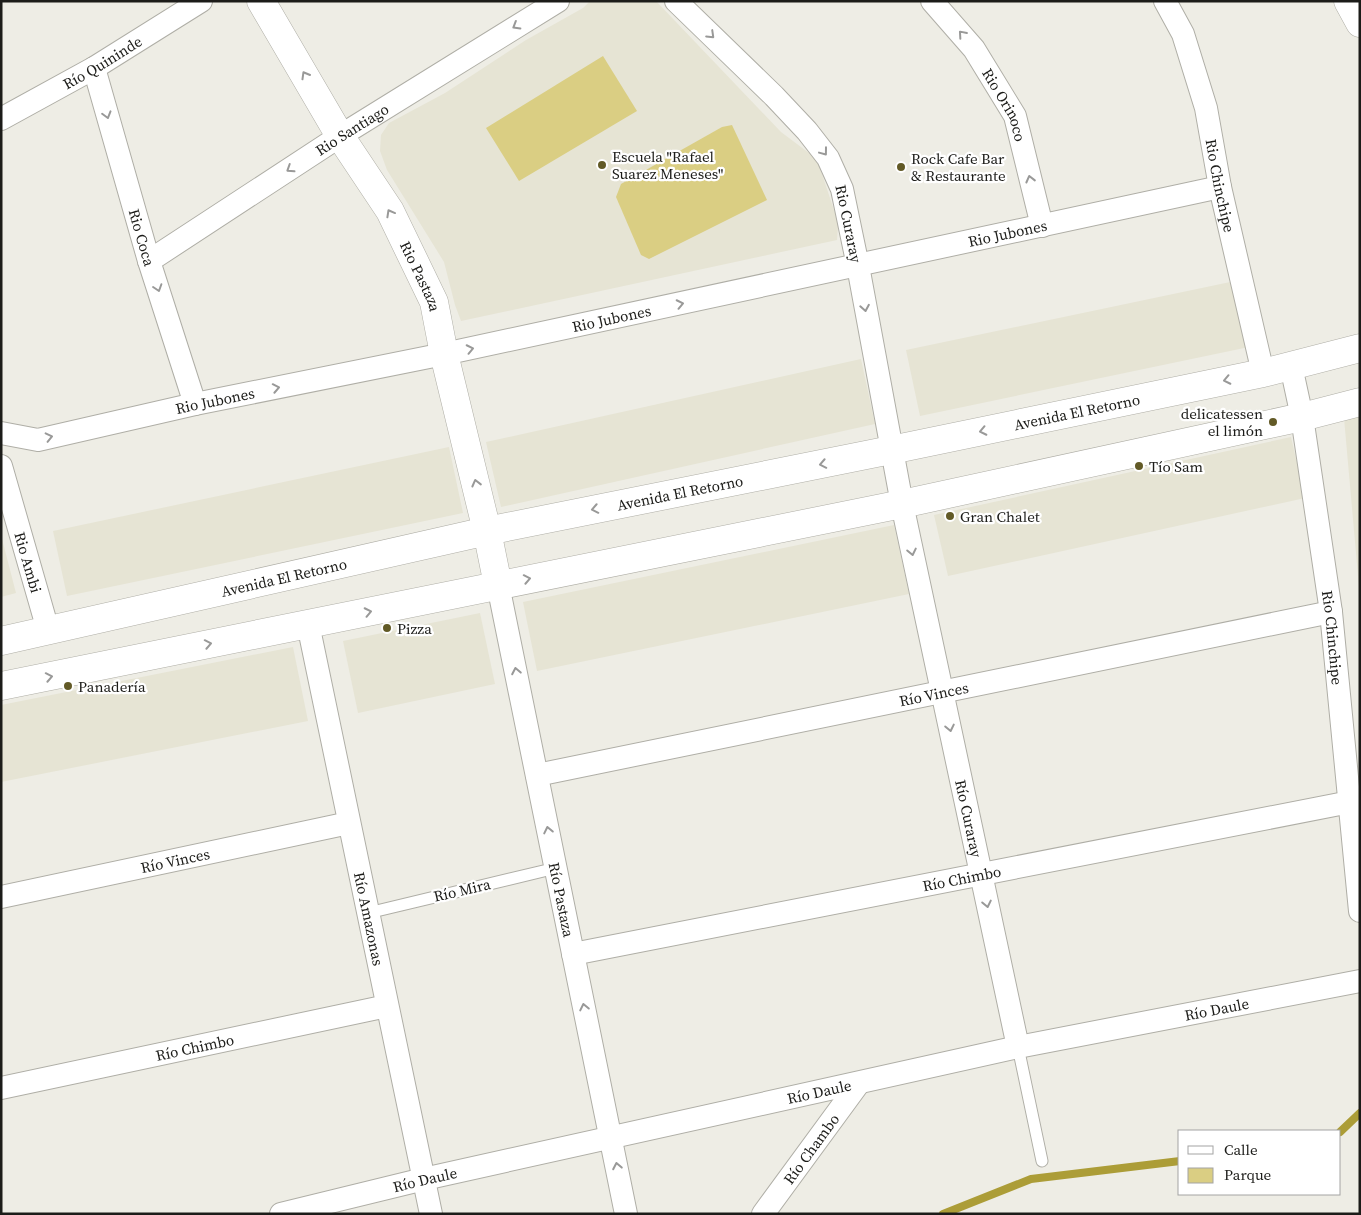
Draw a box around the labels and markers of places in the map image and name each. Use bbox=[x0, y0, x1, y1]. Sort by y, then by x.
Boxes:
place label: Escuela "Rafael Suarez Meneses" bbox=[612, 146, 723, 184]
place label: Rock Cafe Bar & Restaurante bbox=[911, 148, 1006, 186]
marker: Escuela "Rafael Suarez Meneses" bbox=[596, 159, 608, 171]
marker: Rock Cafe Bar & Restaurante bbox=[895, 161, 907, 173]
place label: delicatessen el limón bbox=[1181, 403, 1263, 441]
marker: delicatessen el limón bbox=[1267, 416, 1279, 428]
place label: Tío Sam bbox=[1149, 456, 1204, 477]
marker: Tío Sam bbox=[1133, 460, 1145, 472]
place label: Gran Chalet bbox=[960, 506, 1040, 527]
marker: Gran Chalet bbox=[944, 510, 956, 522]
place label: Pizza bbox=[397, 618, 432, 639]
marker: Pizza bbox=[381, 622, 393, 634]
place label: Panadería bbox=[78, 676, 146, 697]
marker: Panadería bbox=[62, 680, 74, 692]

